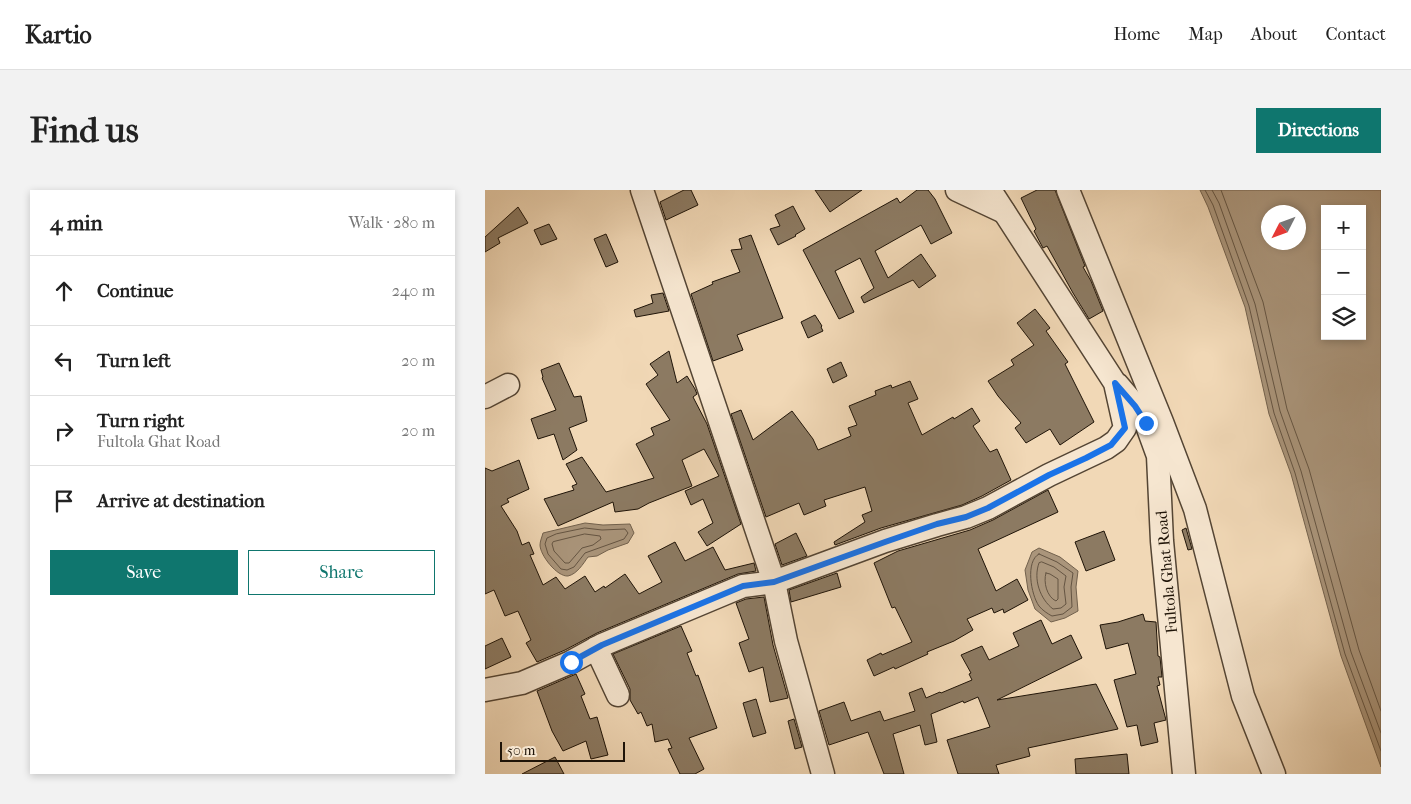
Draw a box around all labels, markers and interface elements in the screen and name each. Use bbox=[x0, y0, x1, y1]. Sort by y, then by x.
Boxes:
text: Kartio bbox=[25, 21, 92, 49]
text: Home bbox=[1113, 24, 1160, 45]
text: Map bbox=[1188, 24, 1223, 45]
text: About bbox=[1251, 24, 1297, 45]
text: Contact bbox=[1325, 24, 1386, 45]
button: Directions bbox=[1256, 108, 1381, 153]
text: Find us bbox=[30, 110, 139, 151]
north arrow bbox=[1261, 205, 1306, 250]
map controls bbox=[1321, 205, 1366, 340]
button: + bbox=[1321, 205, 1366, 250]
text: 4 min bbox=[50, 211, 103, 235]
text: Walk · 280 m bbox=[348, 213, 435, 232]
button: − bbox=[1321, 250, 1366, 295]
icon: ahead bbox=[50, 277, 78, 305]
text: Continue bbox=[97, 280, 173, 302]
text: 240 m bbox=[392, 281, 435, 300]
button: layers bbox=[1321, 295, 1366, 340]
icon: left bbox=[50, 347, 78, 375]
text: Turn left bbox=[97, 350, 171, 372]
text: 20 m bbox=[401, 351, 435, 370]
text: Turn right bbox=[97, 410, 184, 432]
route end bbox=[1135, 412, 1158, 435]
icon: right bbox=[50, 417, 78, 445]
text: 20 m bbox=[401, 421, 435, 440]
text: Fultola Ghat Road bbox=[97, 432, 220, 451]
icon: arrive bbox=[50, 487, 78, 515]
text: Arrive at destination bbox=[97, 490, 265, 512]
street label: Fultola Ghat Road bbox=[1152, 509, 1181, 634]
button: Save bbox=[50, 550, 238, 595]
button: Share bbox=[248, 550, 435, 595]
route start bbox=[560, 651, 583, 674]
scale bar bbox=[500, 739, 625, 762]
text: 50 m bbox=[507, 742, 535, 759]

